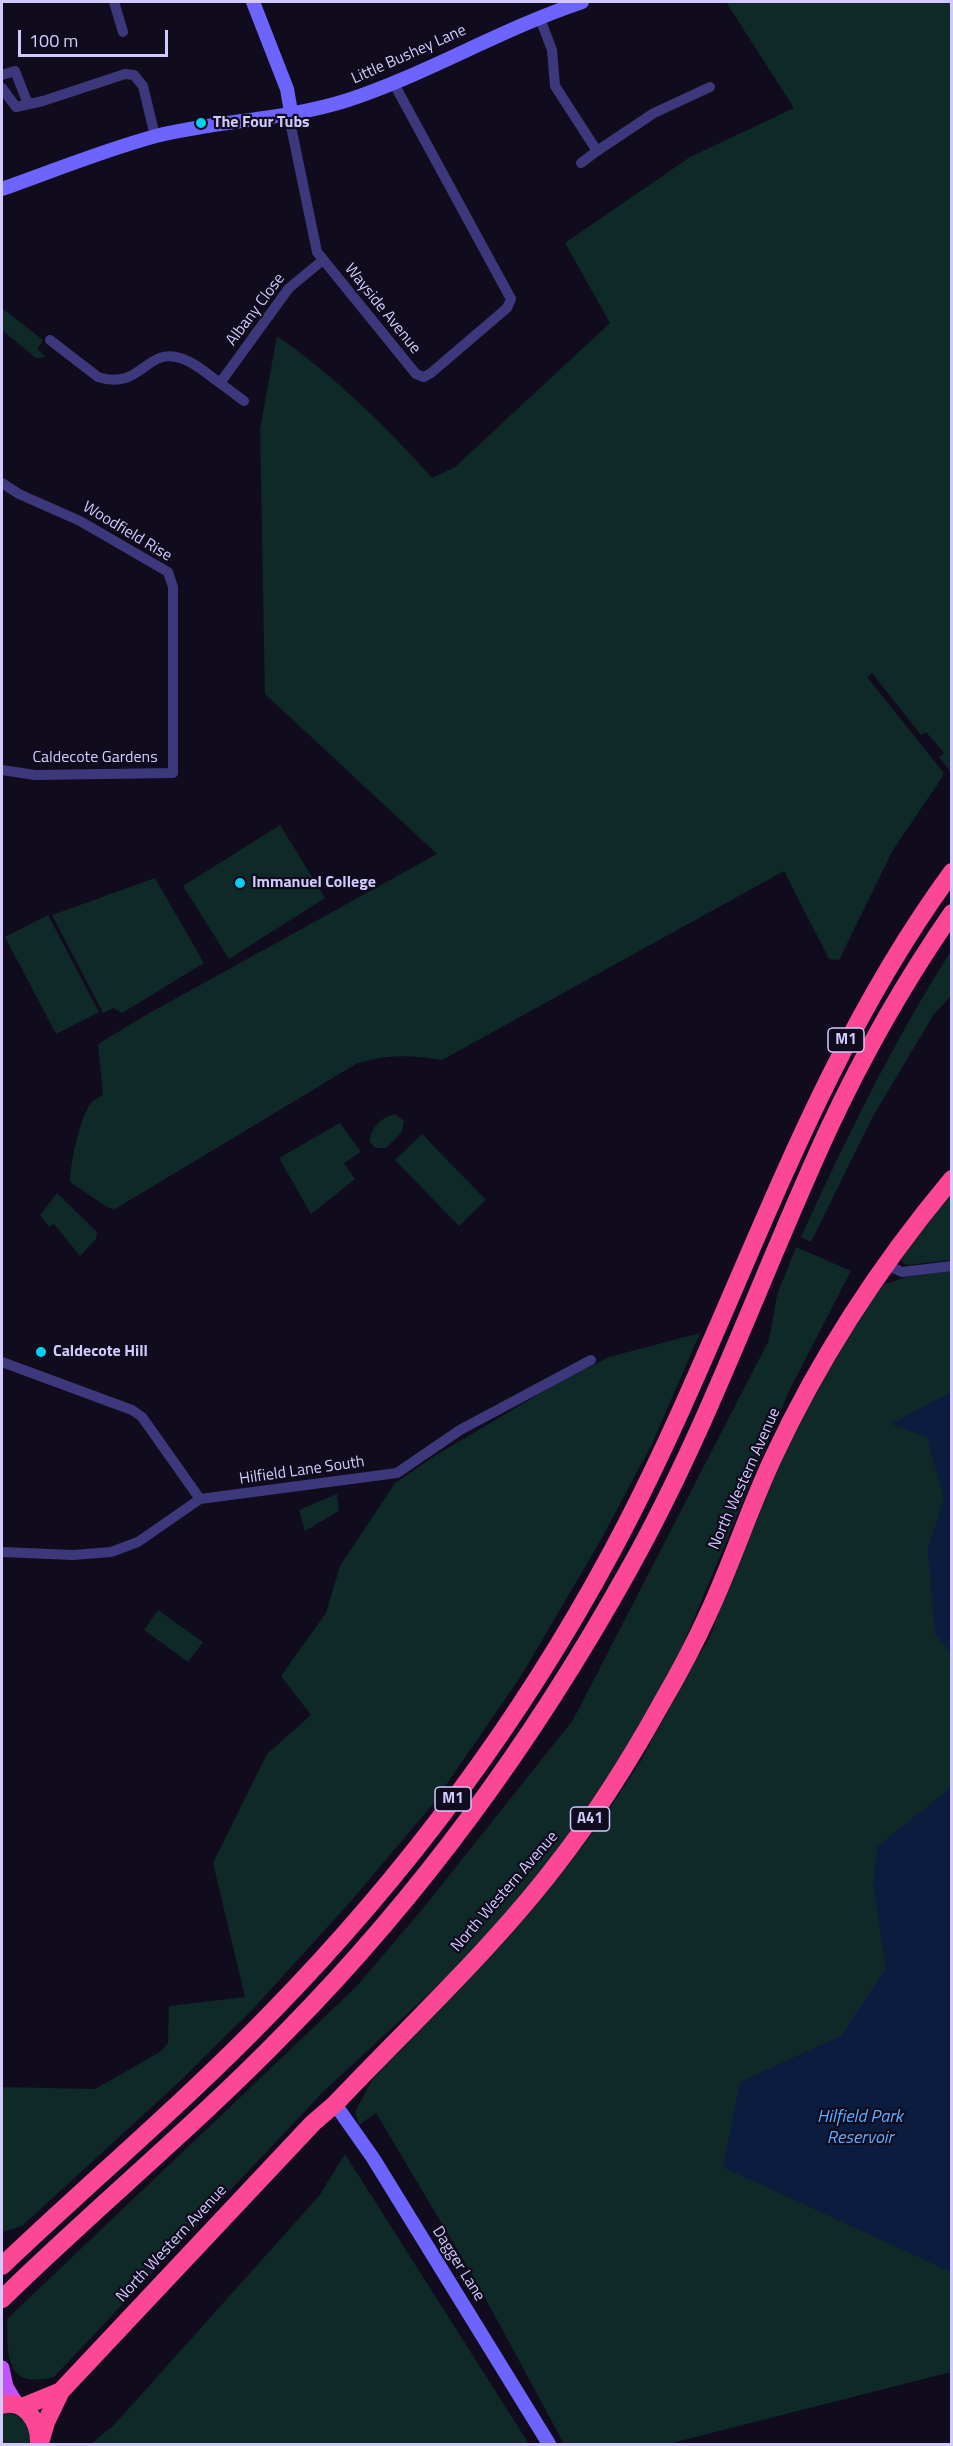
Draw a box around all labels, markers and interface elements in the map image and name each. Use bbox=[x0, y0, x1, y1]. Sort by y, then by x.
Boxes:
scale bar bbox=[21, 18, 171, 56]
street label: Little Bushey Lane bbox=[349, 21, 469, 89]
text: 100 m bbox=[29, 27, 78, 54]
place label: The Four Tubs bbox=[213, 113, 310, 133]
marker: The Four Tubs bbox=[194, 116, 208, 130]
street label: Wayside Avenue bbox=[340, 260, 424, 358]
street label: Albany Close bbox=[223, 270, 289, 350]
street label: Woodfield Rise bbox=[79, 498, 175, 566]
street label: Caldecote Gardens bbox=[32, 748, 158, 768]
place label: Immanuel College bbox=[252, 873, 376, 893]
marker: Immanuel College bbox=[233, 876, 247, 890]
road number: M1 bbox=[828, 1028, 864, 1052]
place label: Caldecote Hill bbox=[53, 1342, 148, 1362]
marker: Caldecote Hill bbox=[34, 1345, 48, 1359]
street label: North Western Avenue bbox=[705, 1405, 785, 1553]
street label: Hilfield Lane South bbox=[238, 1453, 366, 1489]
road number: M1 bbox=[435, 1787, 471, 1811]
road number: A41 bbox=[570, 1807, 610, 1831]
street label: North Western Avenue bbox=[447, 1828, 563, 1956]
water label: Hilfield Park Reservoir bbox=[817, 2107, 903, 2150]
street label: North Western Avenue bbox=[113, 2181, 231, 2307]
street label: Dagger Lane bbox=[428, 2223, 488, 2305]

